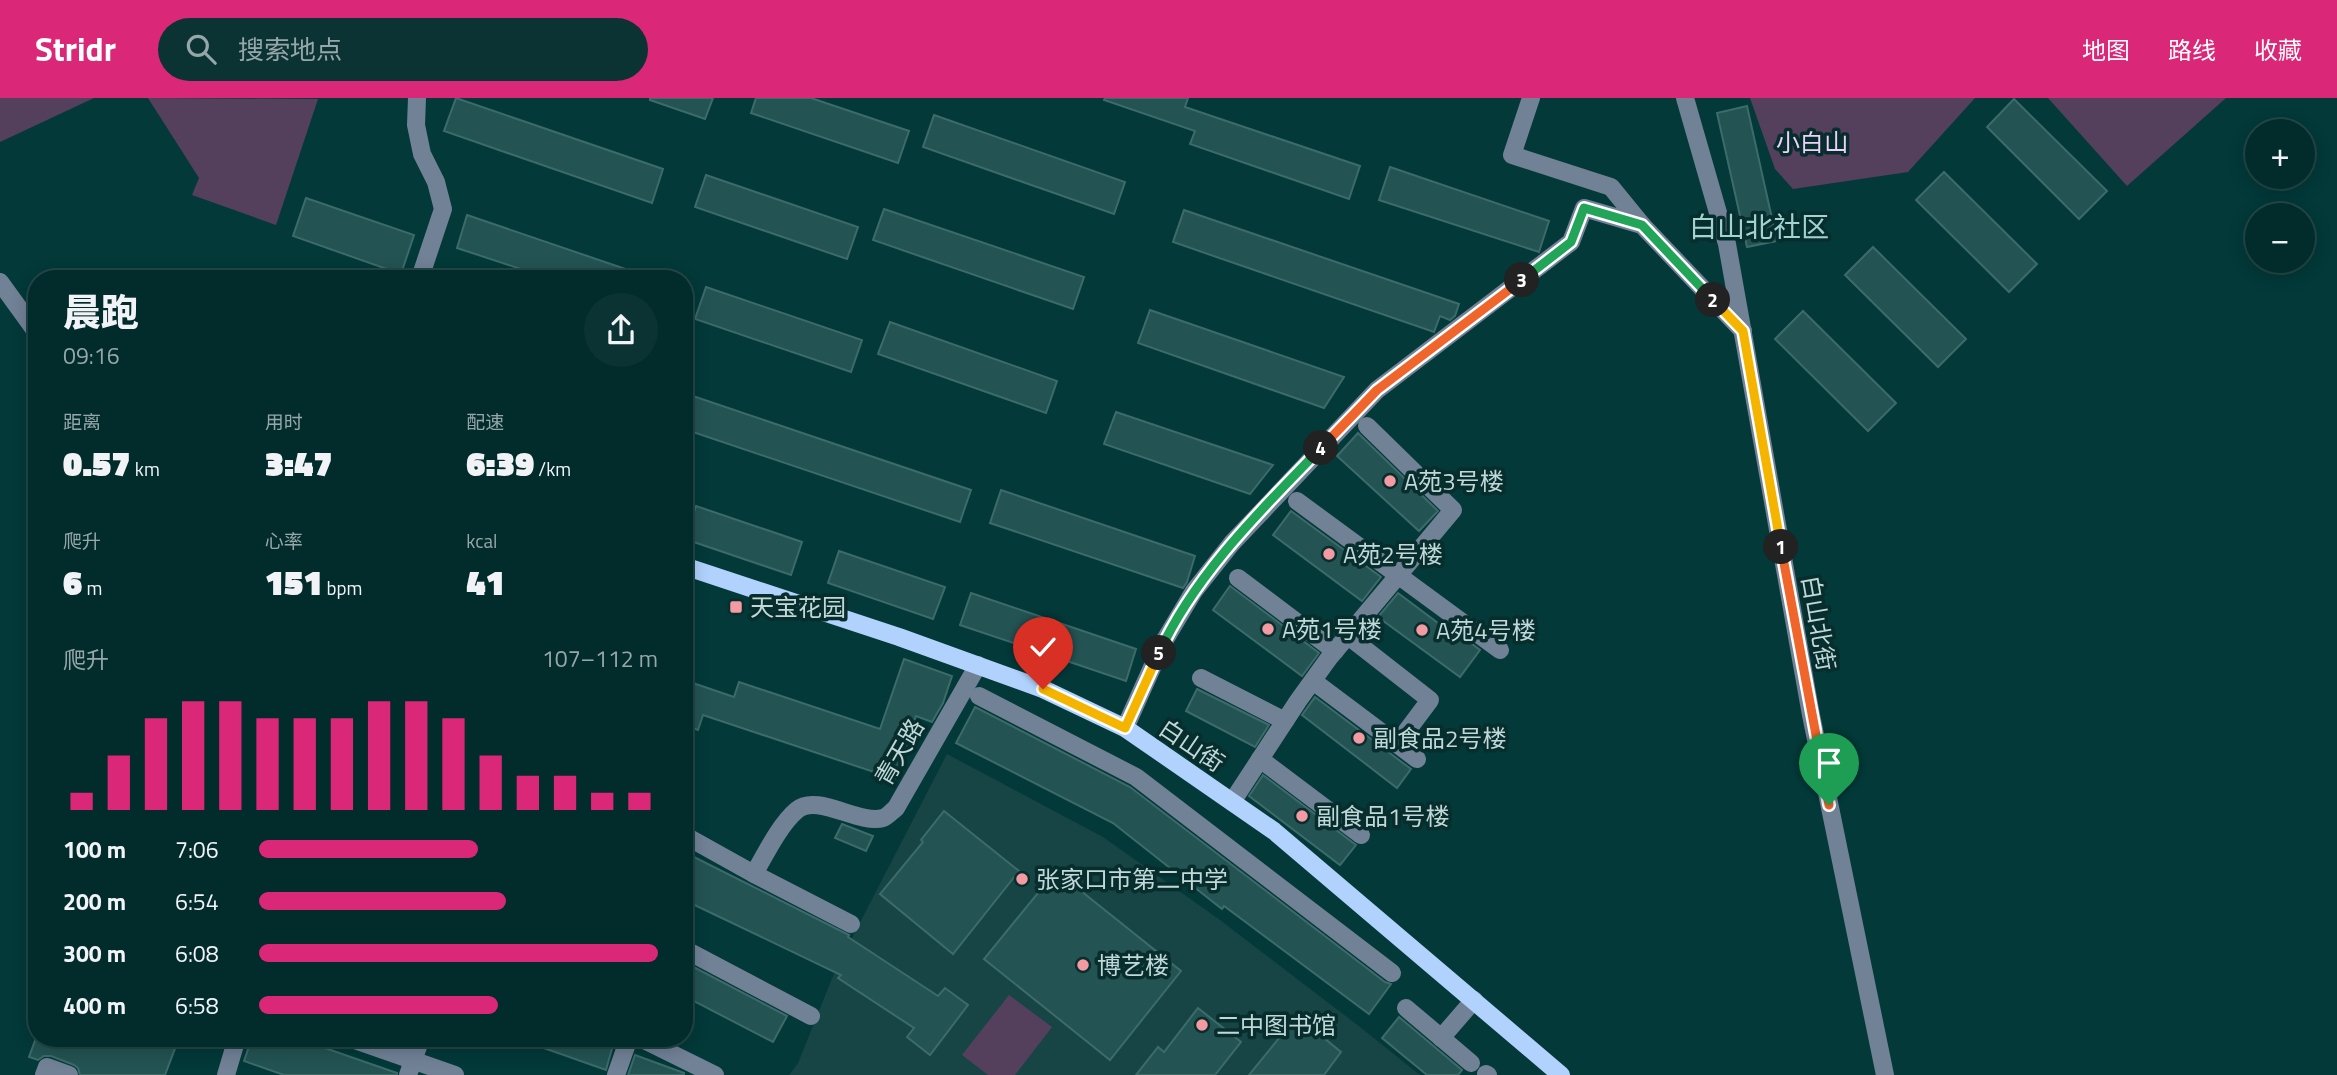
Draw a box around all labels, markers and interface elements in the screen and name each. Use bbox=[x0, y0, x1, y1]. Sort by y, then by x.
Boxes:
search box bbox=[158, 18, 648, 81]
text: Stridr bbox=[35, 24, 116, 74]
icon: search bbox=[182, 30, 220, 68]
text: 搜索地点 bbox=[238, 30, 342, 69]
text: 地图 bbox=[2082, 32, 2130, 68]
text: 路线 bbox=[2168, 32, 2216, 68]
text: 收藏 bbox=[2254, 32, 2302, 68]
map controls bbox=[2245, 119, 2315, 273]
button: + bbox=[2245, 119, 2315, 189]
park label: 小白山 bbox=[1776, 124, 1848, 160]
button: − bbox=[2245, 203, 2315, 273]
district label: 白山北社区 bbox=[1689, 205, 1829, 248]
pin: 3 bbox=[1504, 262, 1540, 298]
text: 3 bbox=[1516, 265, 1527, 294]
pin: 2 bbox=[1696, 282, 1730, 318]
text: 晨跑 bbox=[63, 283, 139, 341]
text: 2 bbox=[1707, 285, 1718, 314]
button: share bbox=[584, 293, 658, 367]
text: 09:16 bbox=[63, 338, 120, 373]
text: 距离 bbox=[63, 407, 101, 436]
text: 用时 bbox=[265, 407, 303, 436]
text: 配速 bbox=[466, 407, 504, 436]
pin: 4 bbox=[1304, 430, 1338, 466]
text: 4 bbox=[1315, 433, 1326, 462]
text: 0.57 bbox=[63, 436, 131, 490]
text: 3:47 bbox=[265, 436, 333, 490]
text: 6:39 bbox=[466, 436, 534, 490]
text: km bbox=[131, 454, 160, 483]
text: /km bbox=[534, 454, 571, 483]
place label: A苑3号楼 bbox=[1404, 463, 1504, 499]
marker: A苑3号楼 bbox=[1382, 473, 1398, 489]
text: 爬升 bbox=[63, 526, 101, 555]
text: 心率 bbox=[265, 526, 303, 555]
text: kcal bbox=[466, 526, 497, 555]
pin: 1 bbox=[1764, 530, 1798, 564]
text: 1 bbox=[1775, 532, 1786, 561]
place label: A苑2号楼 bbox=[1343, 536, 1443, 572]
marker: A苑2号楼 bbox=[1321, 546, 1337, 562]
text: 6 bbox=[63, 555, 82, 609]
text: 151 bbox=[265, 555, 322, 609]
text: 41 bbox=[466, 555, 505, 609]
text: m bbox=[82, 573, 102, 602]
text: bpm bbox=[322, 573, 363, 602]
street label: 白山北街 bbox=[1793, 573, 1845, 673]
place label: 天宝花园 bbox=[750, 589, 846, 625]
marker: 天宝花园 bbox=[728, 599, 744, 615]
place label: A苑1号楼 bbox=[1282, 611, 1382, 647]
place label: A苑4号楼 bbox=[1436, 612, 1536, 648]
pin bbox=[1013, 617, 1073, 689]
marker: A苑1号楼 bbox=[1260, 621, 1276, 637]
marker: A苑4号楼 bbox=[1414, 622, 1430, 638]
icon: check bbox=[1024, 628, 1062, 666]
pin: 5 bbox=[1142, 636, 1176, 670]
text: 5 bbox=[1153, 638, 1164, 667]
text: 107–112 m bbox=[542, 641, 658, 676]
text: 爬升 bbox=[63, 642, 109, 677]
street label: 白山街 bbox=[1152, 710, 1232, 780]
street label: 青天路 bbox=[865, 712, 933, 792]
place label: 副食品2号楼 bbox=[1373, 720, 1506, 756]
marker: 副食品2号楼 bbox=[1351, 730, 1367, 746]
pin bbox=[1799, 733, 1859, 805]
icon: arrive bbox=[1810, 744, 1848, 782]
place label: 副食品1号楼 bbox=[1316, 798, 1449, 834]
marker: 副食品1号楼 bbox=[1294, 808, 1310, 824]
text: 100 m bbox=[63, 832, 126, 867]
text: 7:06 bbox=[175, 832, 219, 867]
place label: 张家口市第二中学 bbox=[1036, 861, 1228, 897]
marker: 张家口市第二中学 bbox=[1014, 871, 1030, 887]
text: 200 m bbox=[63, 884, 126, 919]
text: 6:54 bbox=[175, 884, 219, 919]
text: 300 m bbox=[63, 936, 126, 971]
text: 6:08 bbox=[175, 936, 219, 971]
place label: 博艺楼 bbox=[1097, 947, 1169, 983]
marker: 博艺楼 bbox=[1075, 957, 1091, 973]
text: 400 m bbox=[63, 988, 126, 1023]
text: 6:58 bbox=[175, 988, 219, 1023]
place label: 二中图书馆 bbox=[1216, 1007, 1336, 1043]
marker: 二中图书馆 bbox=[1194, 1017, 1210, 1033]

